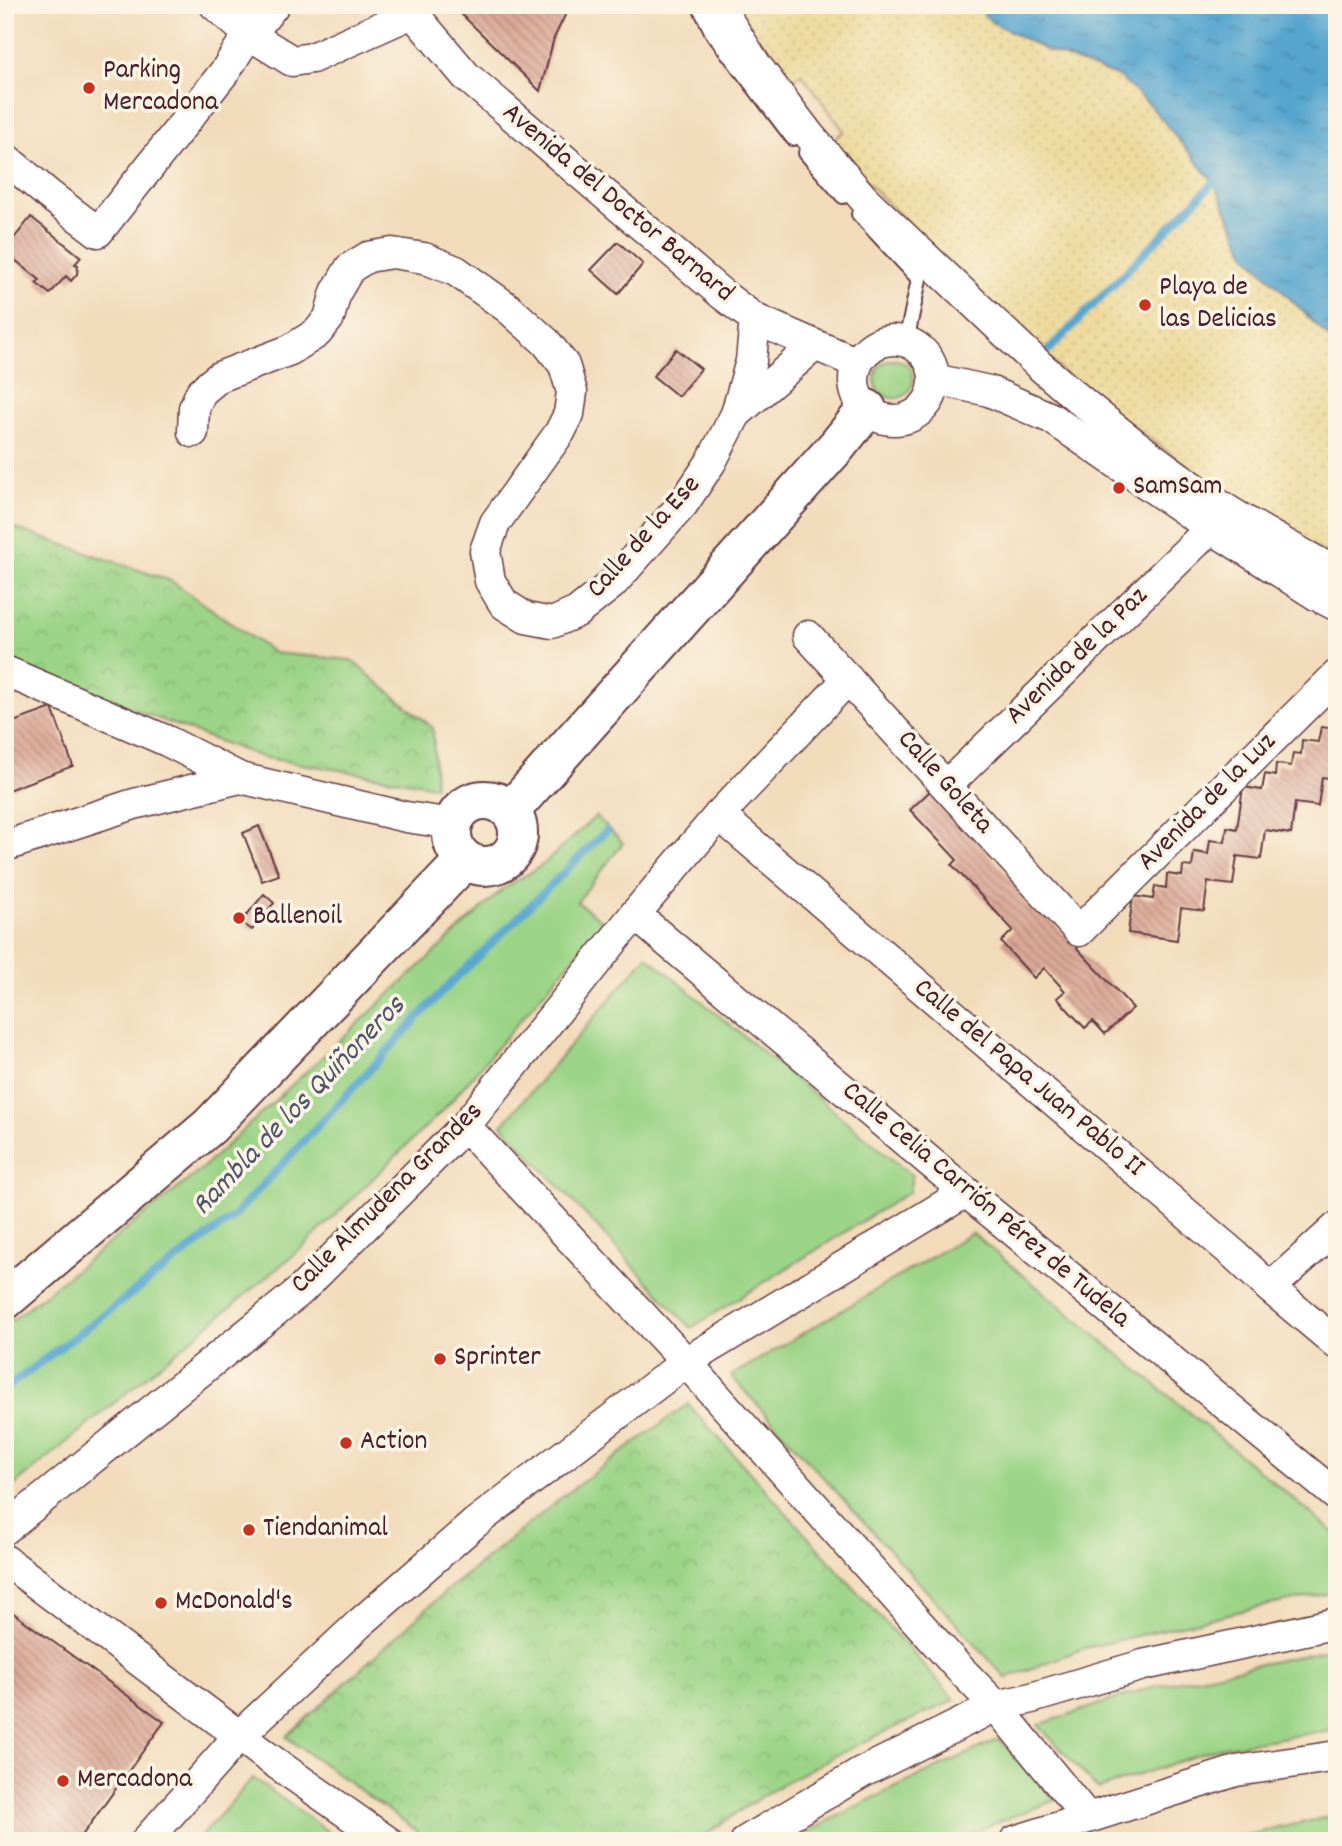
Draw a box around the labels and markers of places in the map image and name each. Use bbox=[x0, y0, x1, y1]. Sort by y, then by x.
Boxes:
place label: Parking Mercadona bbox=[103, 52, 219, 124]
marker: Parking Mercadona bbox=[81, 80, 97, 96]
place label: Playa de las Delicias bbox=[1159, 269, 1277, 341]
marker: Playa de las Delicias bbox=[1137, 297, 1153, 313]
place label: SamSam bbox=[1133, 468, 1222, 508]
marker: SamSam bbox=[1111, 480, 1127, 496]
place label: Ballenoil bbox=[253, 898, 343, 938]
marker: Ballenoil bbox=[231, 910, 247, 926]
place label: Sprinter bbox=[454, 1339, 541, 1379]
marker: Sprinter bbox=[432, 1351, 448, 1367]
place label: Action bbox=[360, 1423, 427, 1463]
marker: Action bbox=[338, 1435, 354, 1451]
place label: Tiendanimal bbox=[263, 1510, 388, 1550]
marker: Tiendanimal bbox=[241, 1522, 257, 1538]
place label: McDonald's bbox=[175, 1583, 293, 1623]
marker: McDonald's bbox=[153, 1595, 169, 1611]
place label: Mercadona bbox=[77, 1761, 193, 1801]
marker: Mercadona bbox=[55, 1773, 71, 1789]

